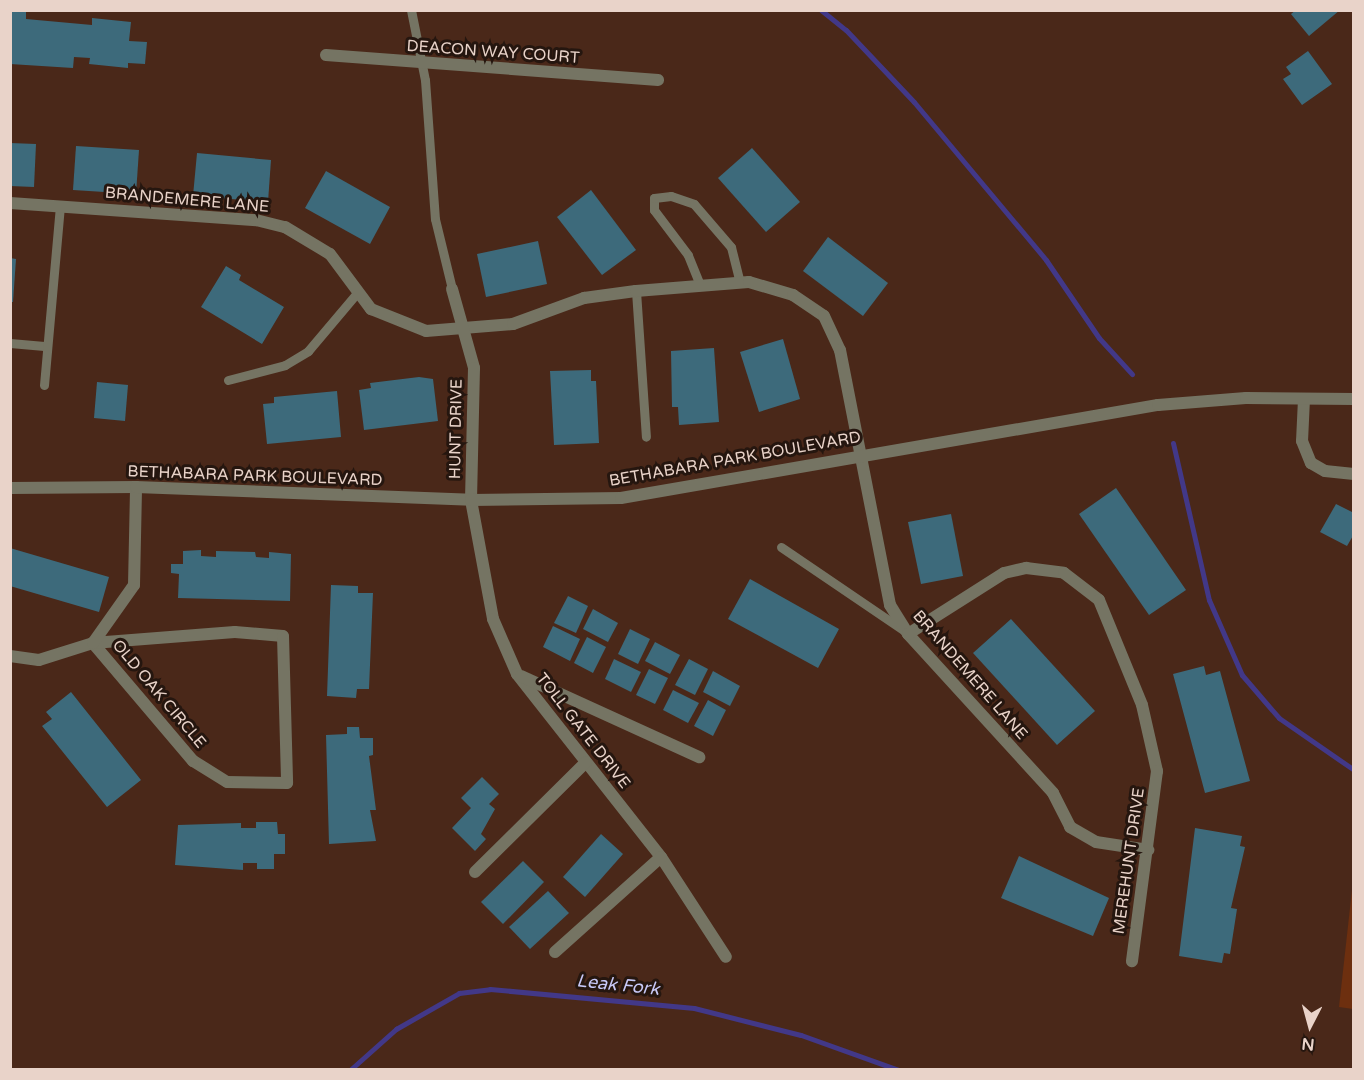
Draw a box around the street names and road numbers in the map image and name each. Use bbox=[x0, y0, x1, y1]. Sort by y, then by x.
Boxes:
street label: DEACON WAY COURT bbox=[406, 36, 580, 68]
street label: BRANDEMERE LANE bbox=[104, 183, 270, 217]
street label: HUNT DRIVE bbox=[446, 379, 466, 479]
street label: BETHABARA PARK BOULEVARD bbox=[608, 427, 862, 491]
street label: BETHABARA PARK BOULEVARD bbox=[127, 462, 383, 490]
street label: BRANDEMERE LANE bbox=[909, 607, 1031, 743]
street label: OLD OAK CIRCLE bbox=[108, 636, 210, 752]
street label: TOLL GATE DRIVE bbox=[532, 669, 634, 793]
street label: MEREHUNT DRIVE bbox=[1109, 787, 1149, 935]

